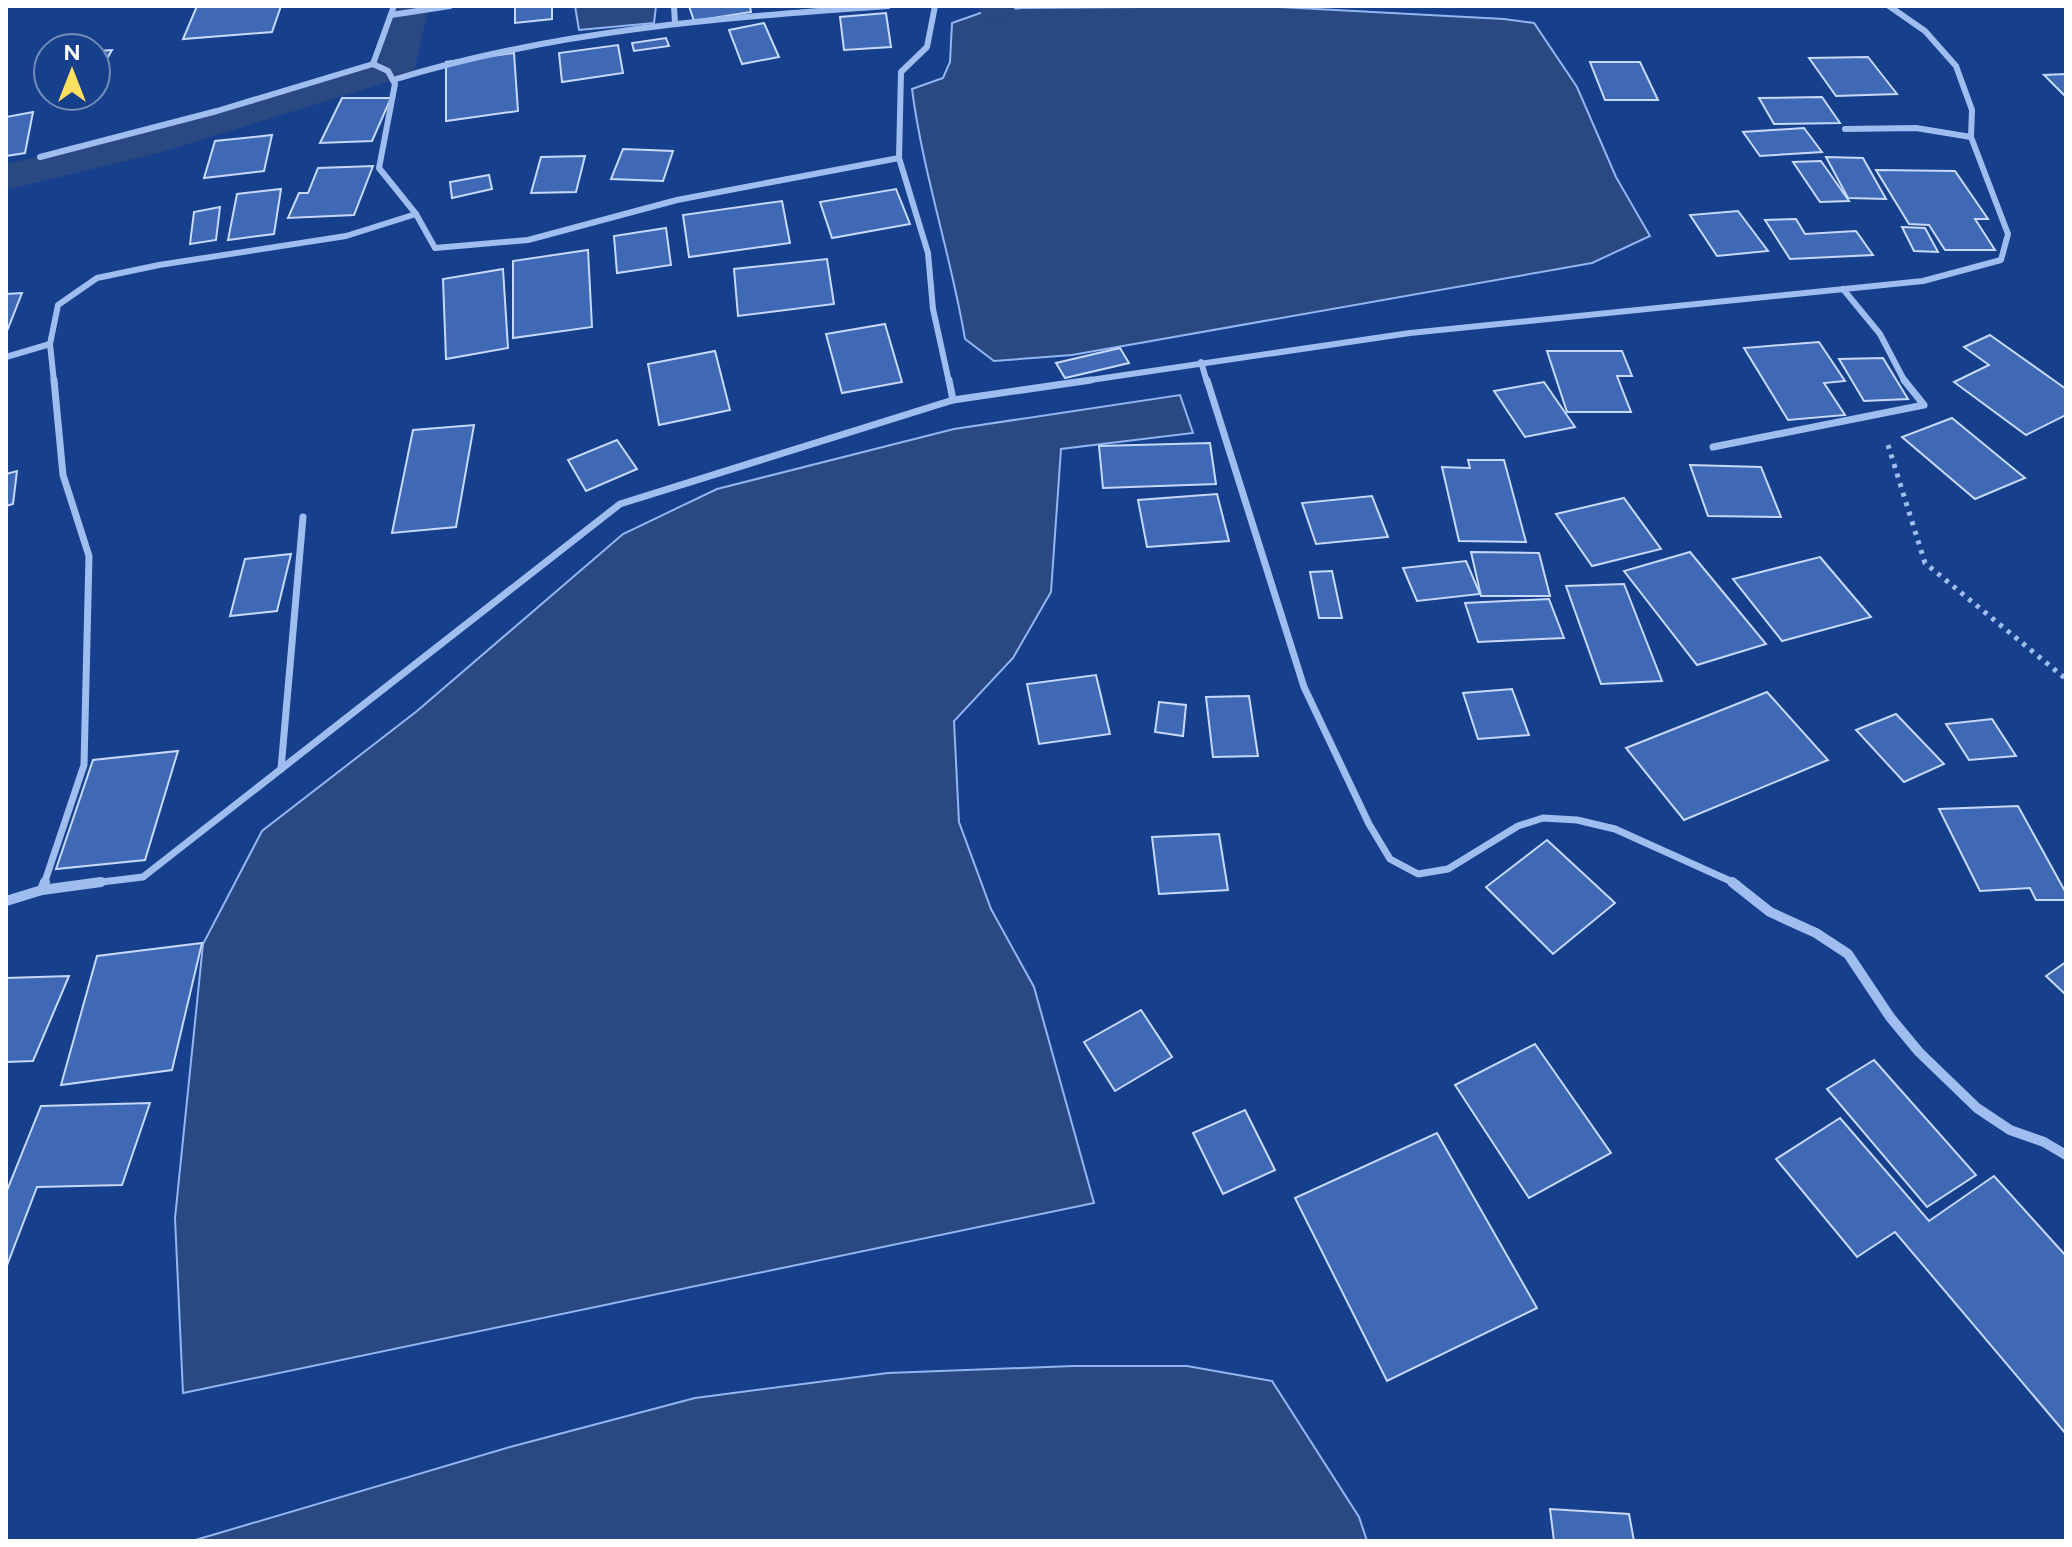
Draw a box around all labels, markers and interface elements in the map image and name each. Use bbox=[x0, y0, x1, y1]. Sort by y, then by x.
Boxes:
north arrow bbox=[32, 32, 112, 112]
text: N bbox=[63, 39, 81, 66]

